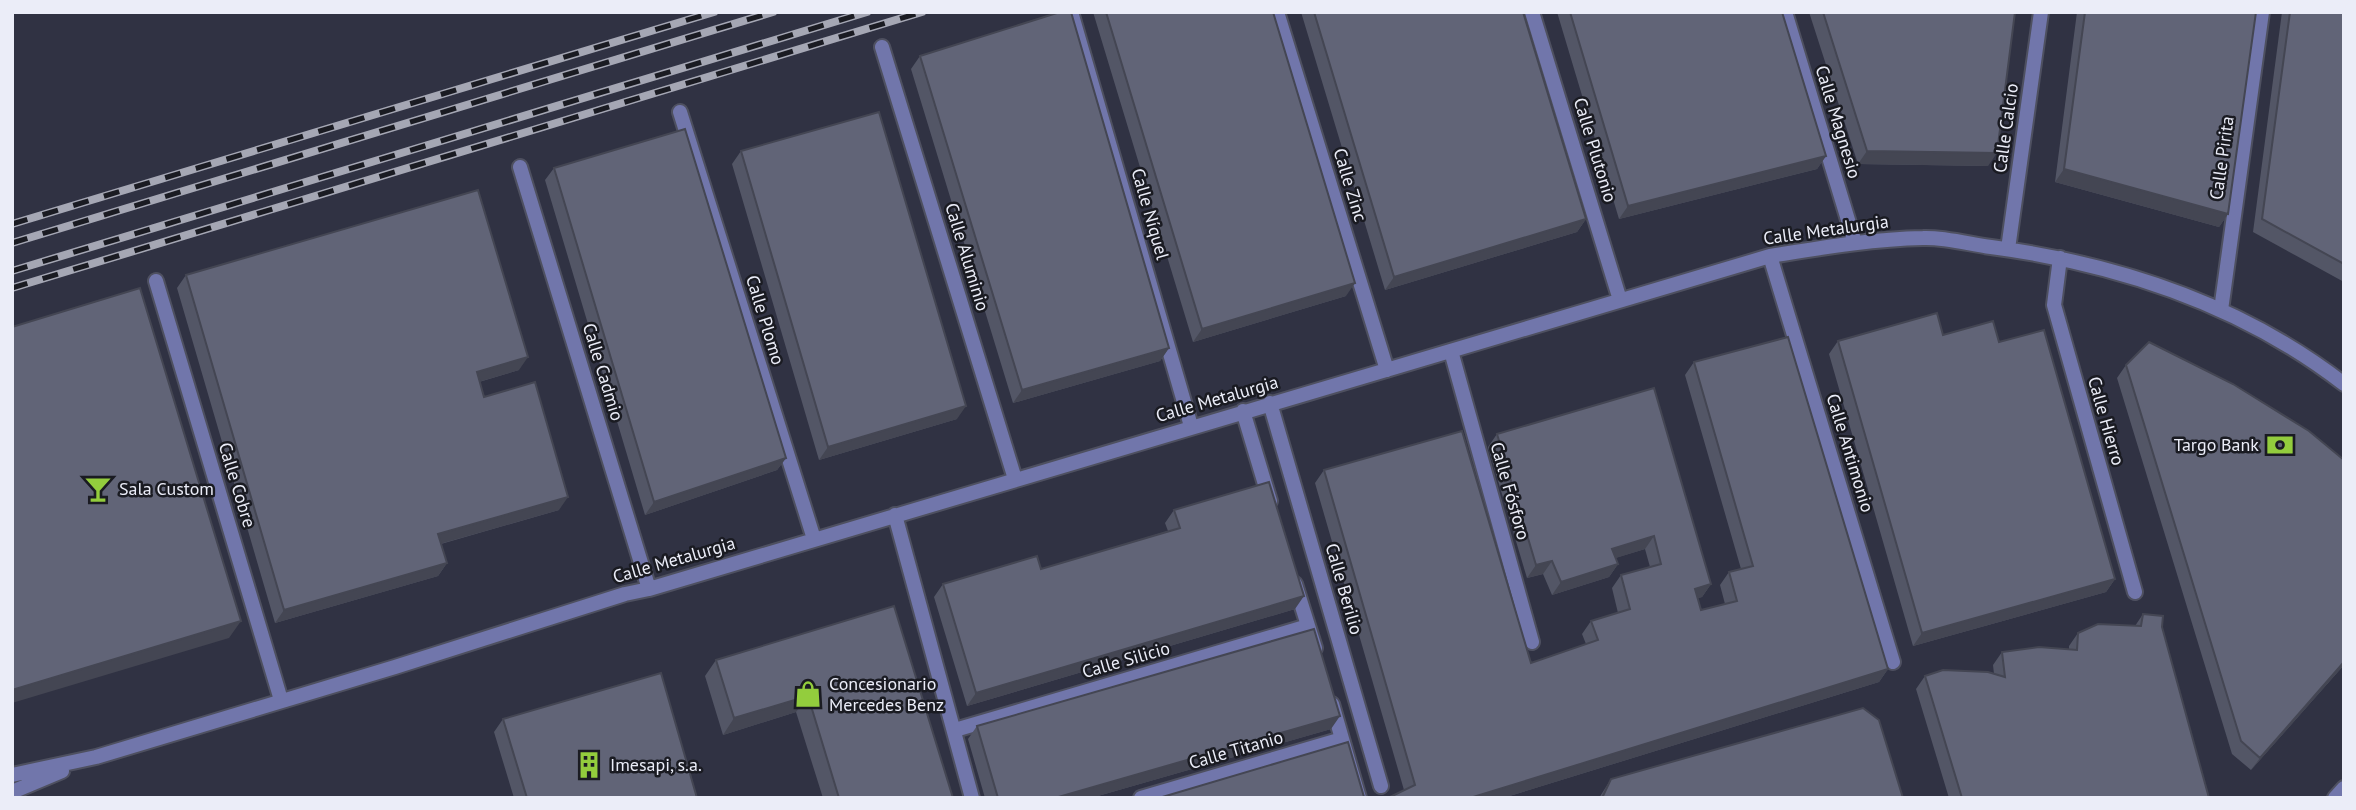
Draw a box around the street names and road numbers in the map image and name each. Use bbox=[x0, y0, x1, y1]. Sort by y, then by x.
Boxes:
street label: Calle Magnesio bbox=[1810, 62, 1867, 181]
street label: Calle Calcio bbox=[1988, 82, 2023, 174]
street label: Calle Plutonio bbox=[1569, 95, 1622, 205]
street label: Calle Pirita bbox=[2204, 115, 2239, 201]
street label: Calle Zinc bbox=[1328, 145, 1373, 224]
street label: Calle Níquel bbox=[1126, 165, 1175, 263]
street label: Calle Aluminio bbox=[940, 200, 995, 314]
street label: Calle Metalurgia bbox=[1762, 209, 1890, 250]
street label: Calle Plomo bbox=[741, 272, 790, 367]
street label: Calle Cadmio bbox=[578, 320, 629, 424]
street label: Calle Metalurgia bbox=[1153, 370, 1281, 427]
street label: Calle Hierro bbox=[2083, 374, 2130, 468]
street label: Calle Antimonio bbox=[1822, 391, 1879, 515]
street label: Calle Fósforo bbox=[1486, 439, 1535, 543]
street label: Calle Cobre bbox=[214, 440, 261, 530]
street label: Calle Metalurgia bbox=[610, 531, 738, 588]
street label: Calle Berilio bbox=[1321, 541, 1368, 637]
street label: Calle Silicio bbox=[1079, 636, 1172, 683]
street label: Calle Titanio bbox=[1186, 725, 1286, 774]

